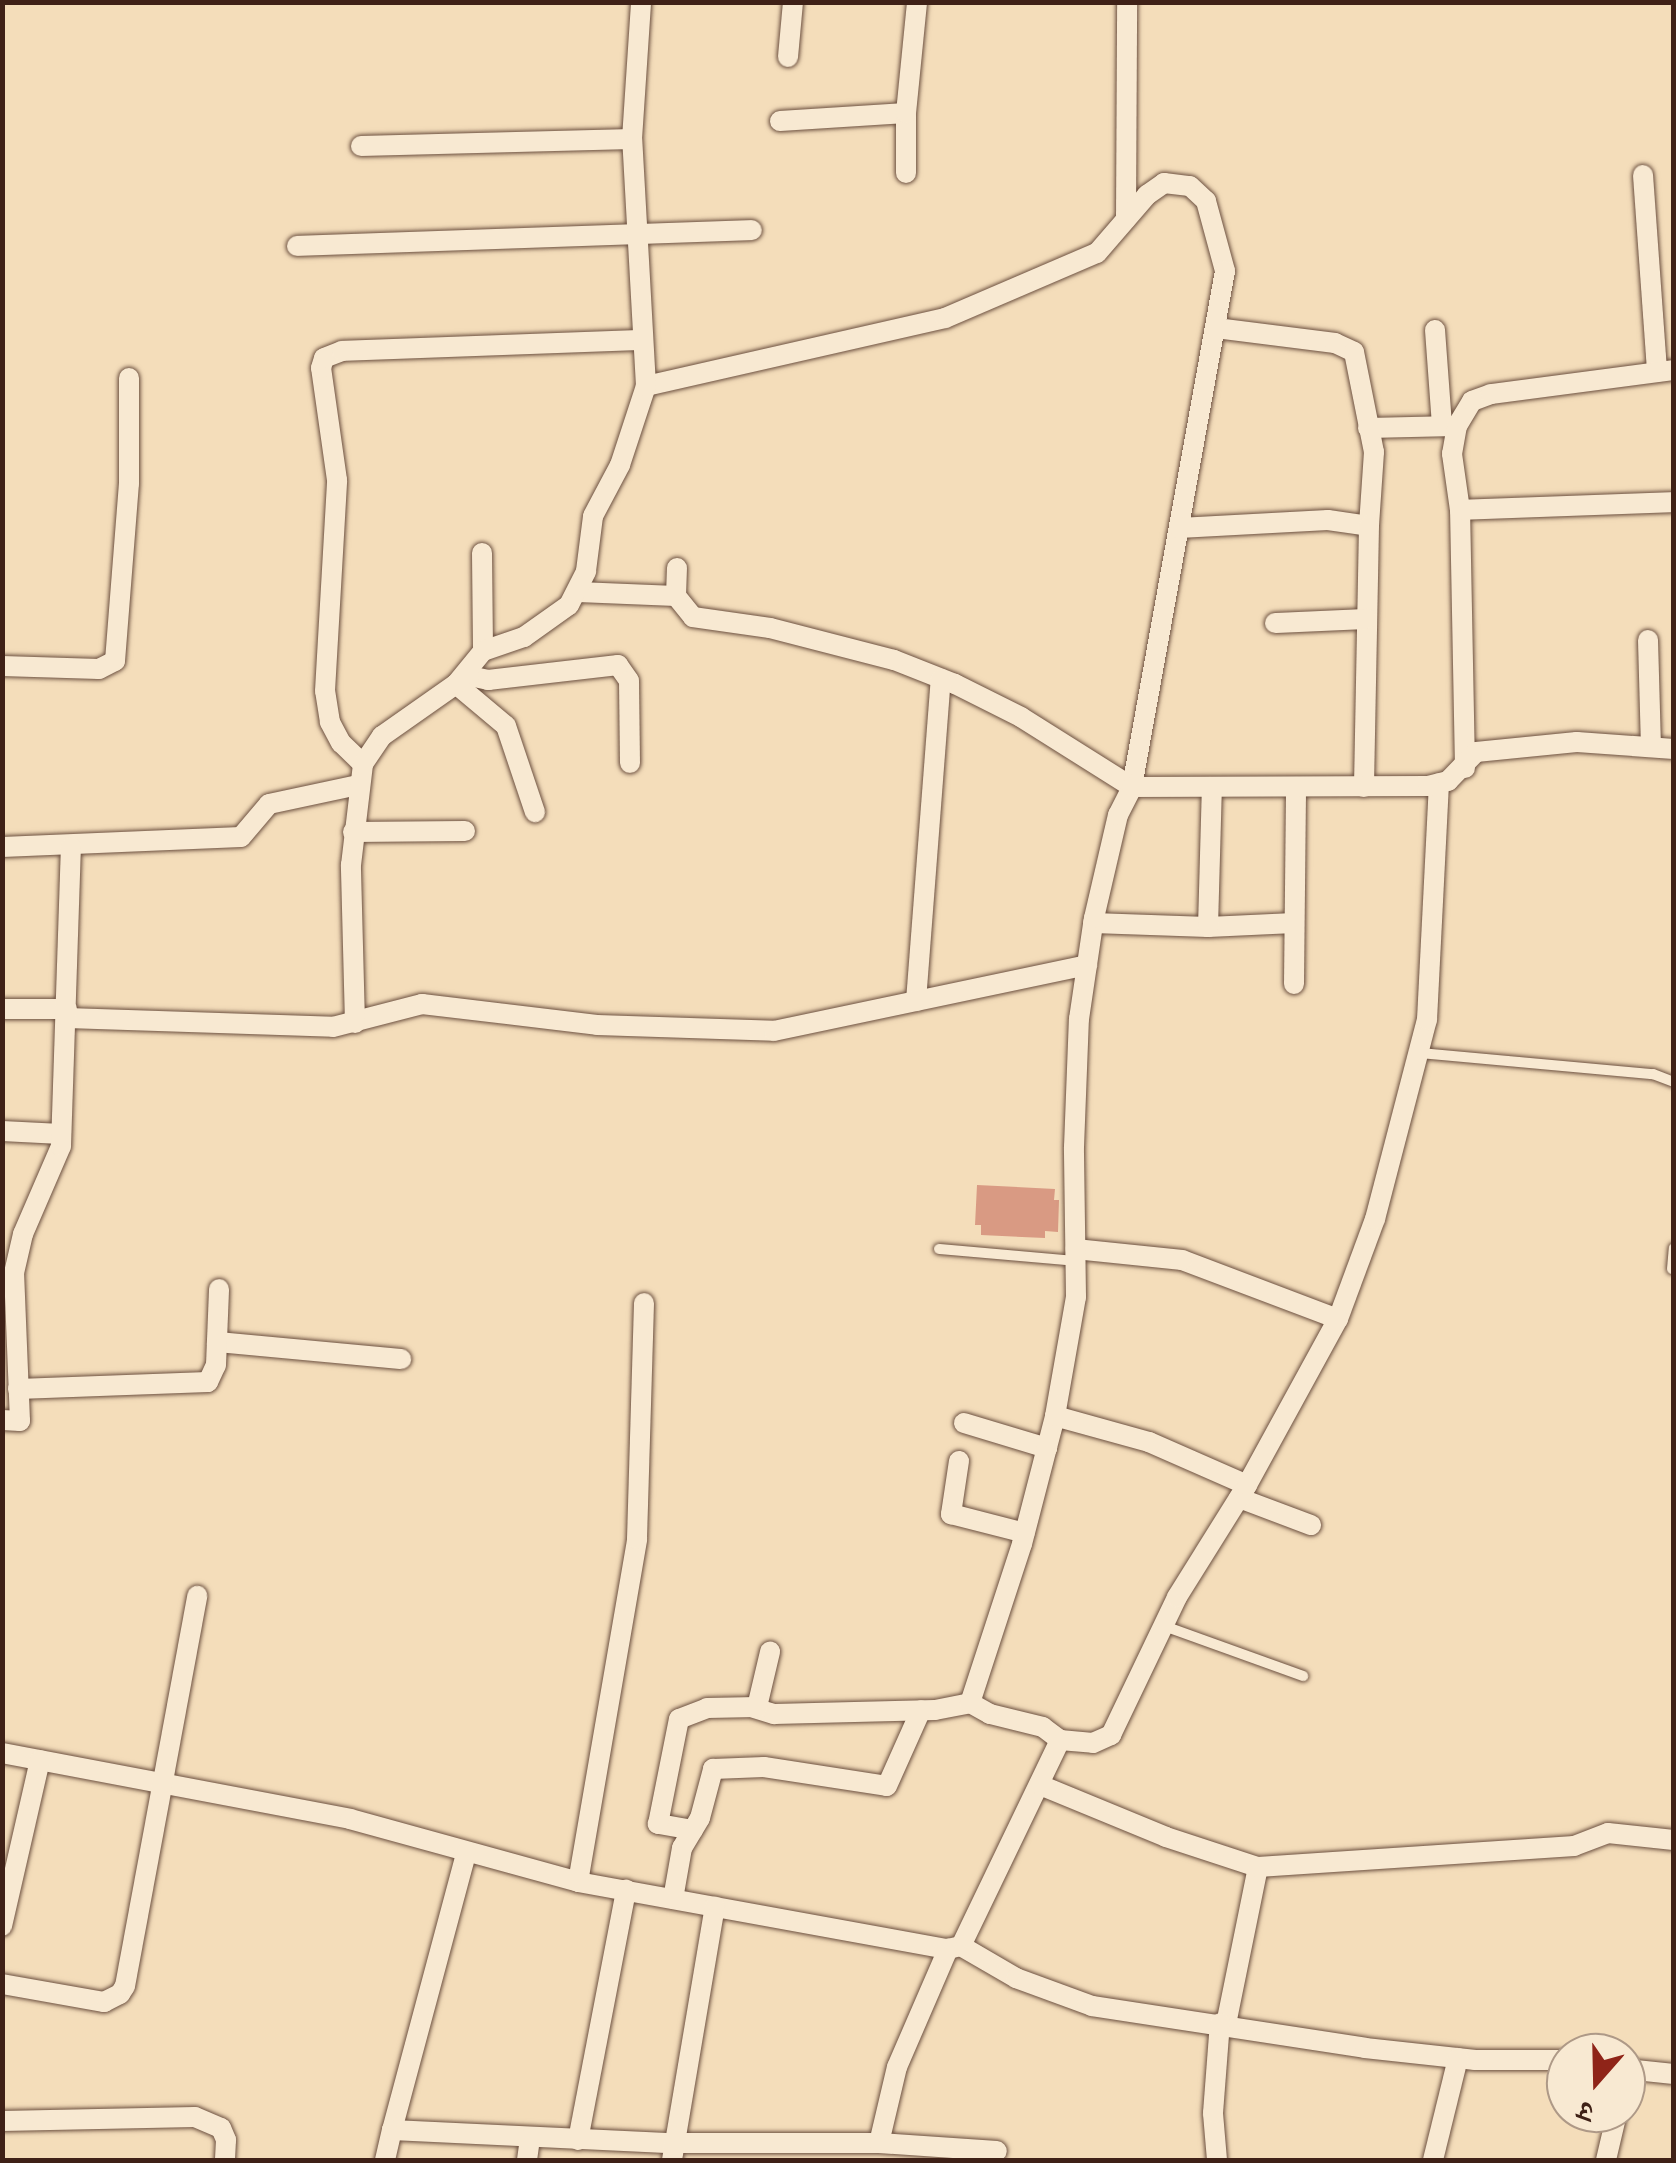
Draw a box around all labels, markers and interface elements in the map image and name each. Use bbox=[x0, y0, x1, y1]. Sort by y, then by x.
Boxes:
north arrow bbox=[1546, 2033, 1646, 2133]
text: उ bbox=[1573, 2088, 1600, 2131]

